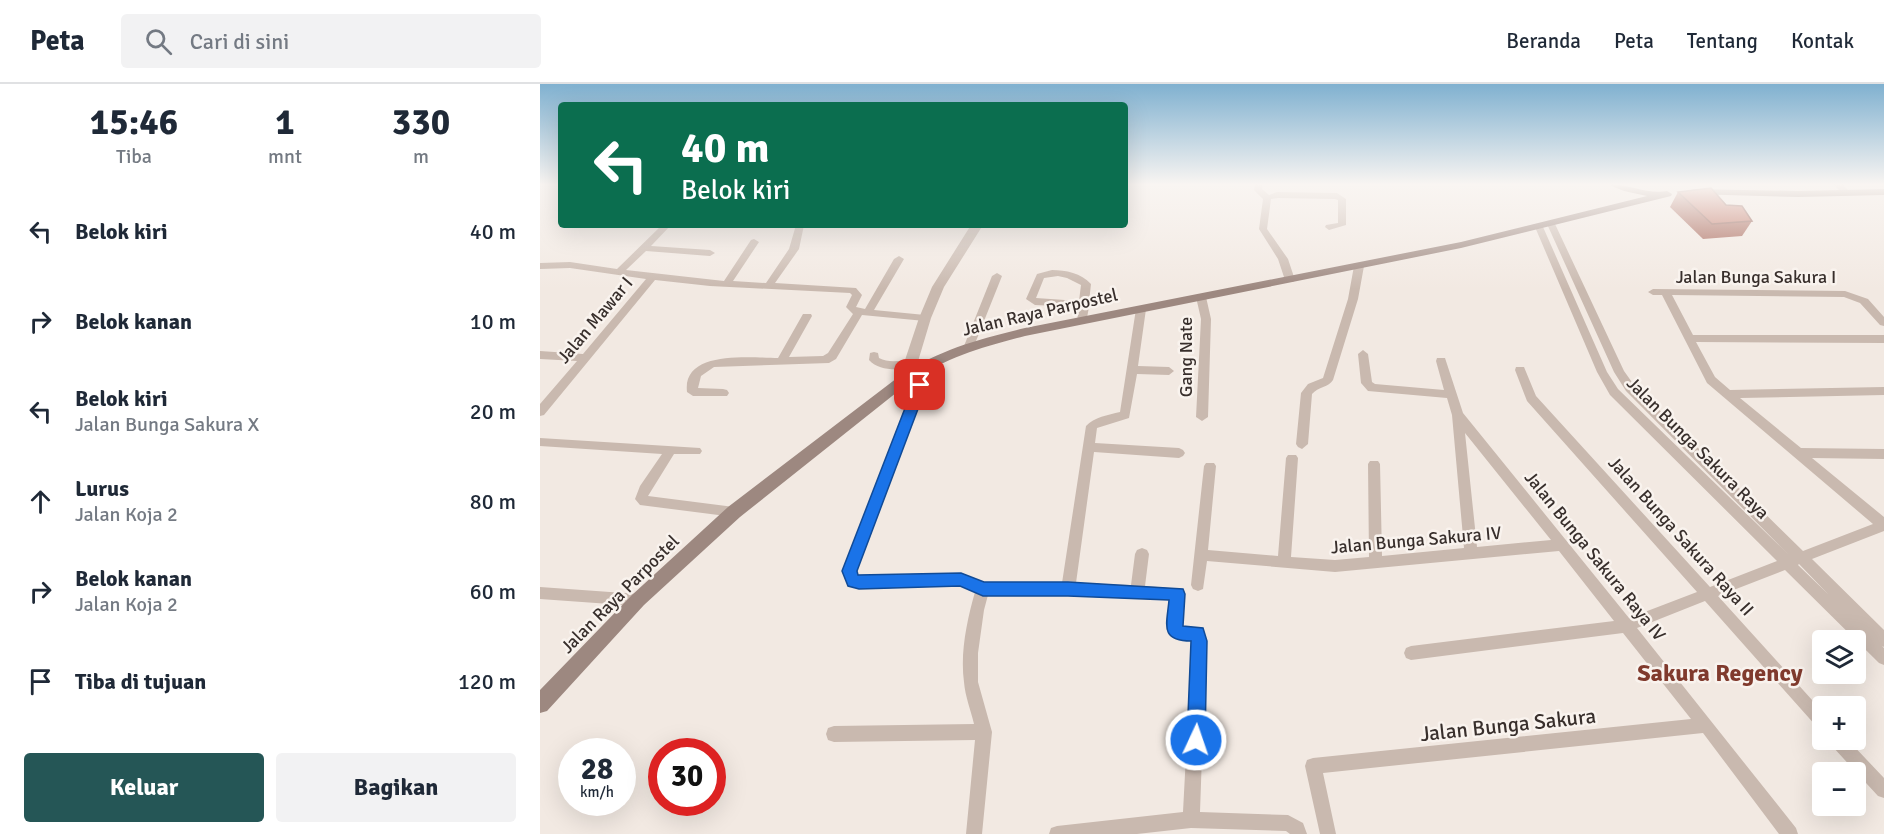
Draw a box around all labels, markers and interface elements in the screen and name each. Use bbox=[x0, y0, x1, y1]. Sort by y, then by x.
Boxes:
search box bbox=[121, 14, 541, 68]
text: Peta bbox=[30, 24, 85, 58]
icon: search bbox=[142, 25, 175, 58]
text: Cari di sini bbox=[190, 28, 289, 55]
text: Beranda bbox=[1506, 28, 1581, 54]
text: Peta bbox=[1614, 28, 1654, 54]
text: Tentang bbox=[1687, 28, 1758, 54]
text: Kontak bbox=[1791, 28, 1854, 54]
text: 15:46 bbox=[90, 100, 178, 145]
text: 1 bbox=[275, 100, 295, 145]
text: 330 bbox=[392, 100, 450, 145]
text: 40 m bbox=[681, 123, 770, 174]
icon: left bbox=[582, 126, 660, 204]
text: Tiba bbox=[116, 144, 152, 169]
text: mnt bbox=[268, 144, 302, 169]
text: m bbox=[413, 144, 429, 169]
text: Belok kiri bbox=[681, 174, 790, 207]
icon: left bbox=[24, 215, 57, 248]
text: Belok kiri bbox=[75, 218, 168, 245]
text: 40 m bbox=[470, 218, 516, 245]
street label: Jalan Bunga Sakura I bbox=[1676, 266, 1836, 288]
street label: Jalan Mawar I bbox=[552, 272, 638, 368]
street label: Jalan Raya Parpostel bbox=[960, 283, 1120, 341]
icon: right bbox=[24, 305, 57, 338]
text: Belok kanan bbox=[75, 308, 192, 335]
text: 10 m bbox=[470, 308, 516, 335]
street label: Gang Nate bbox=[1175, 317, 1197, 397]
pin bbox=[894, 359, 945, 410]
icon: arrive bbox=[903, 368, 936, 401]
street label: Jalan Bunga Sakura Raya bbox=[1622, 372, 1774, 524]
text: Belok kiri bbox=[75, 385, 168, 412]
icon: left bbox=[24, 395, 57, 428]
text: 20 m bbox=[470, 398, 516, 425]
text: Jalan Bunga Sakura X bbox=[75, 412, 259, 437]
street label: Jalan Bunga Sakura Raya II bbox=[1604, 452, 1758, 620]
street label: Jalan Bunga Sakura Raya IV bbox=[1520, 467, 1671, 646]
text: Lurus bbox=[75, 475, 129, 502]
icon: ahead bbox=[24, 485, 57, 518]
text: 80 m bbox=[470, 488, 516, 515]
text: Jalan Koja 2 bbox=[75, 502, 178, 527]
street label: Jalan Bunga Sakura IV bbox=[1330, 522, 1503, 558]
street label: Jalan Raya Parpostel bbox=[556, 530, 684, 658]
text: Belok kanan bbox=[75, 565, 192, 592]
icon: right bbox=[24, 575, 57, 608]
text: 60 m bbox=[470, 578, 516, 605]
text: Jalan Koja 2 bbox=[75, 592, 178, 617]
map controls bbox=[1812, 630, 1866, 816]
button: layers bbox=[1812, 630, 1866, 684]
district label: Sakura Regency bbox=[1637, 658, 1803, 688]
icon: arrive bbox=[24, 665, 57, 698]
text: Tiba di tujuan bbox=[75, 668, 206, 695]
text: 120 m bbox=[458, 668, 516, 695]
button: + bbox=[1812, 696, 1866, 750]
street label: Jalan Bunga Sakura bbox=[1419, 703, 1597, 747]
position arrow bbox=[1164, 708, 1228, 772]
speed limit sign: 30 bbox=[648, 738, 726, 816]
text: 28 bbox=[581, 751, 613, 788]
button: Keluar bbox=[24, 753, 264, 822]
button: Bagikan bbox=[276, 753, 516, 822]
button: − bbox=[1812, 762, 1866, 816]
text: km/h bbox=[580, 783, 614, 801]

